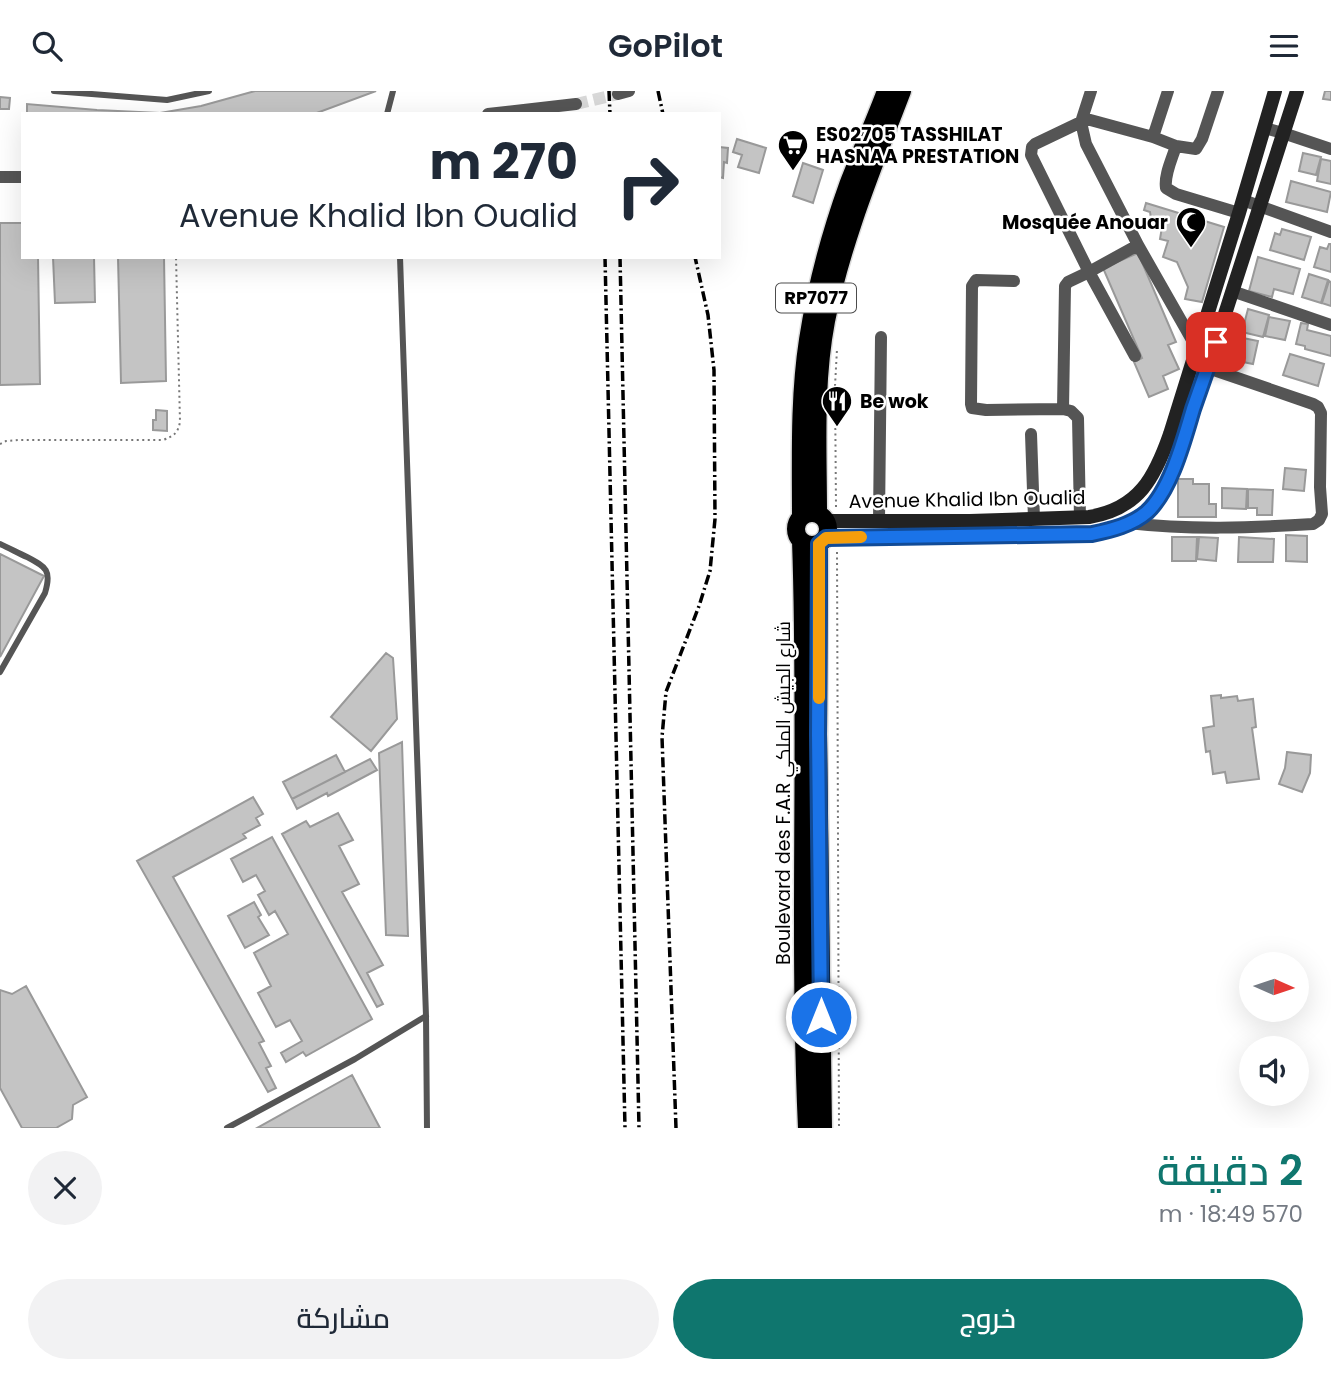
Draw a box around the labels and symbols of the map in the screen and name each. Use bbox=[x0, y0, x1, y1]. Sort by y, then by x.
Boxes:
place label: ES02705 TASSHILAT HASNAA PRESTATION bbox=[816, 121, 1019, 170]
supermarket icon: ES02705 TASSHILAT HASNAA PRESTATION bbox=[776, 128, 810, 172]
mosque icon: Mosquée Anouar bbox=[1174, 205, 1208, 249]
place label: Mosquée Anouar bbox=[1002, 209, 1168, 236]
road number: RP7077 bbox=[776, 283, 856, 313]
pin bbox=[1186, 312, 1246, 372]
restaurant icon: Be wok bbox=[820, 384, 854, 428]
place label: Be wok bbox=[860, 388, 929, 415]
street label: Avenue Khalid Ibn Oualid bbox=[848, 484, 1086, 515]
street label: Boulevard des F.A.R شارع الجيش الملكي bbox=[770, 621, 798, 965]
north arrow bbox=[1239, 952, 1309, 1022]
position arrow bbox=[784, 980, 858, 1054]

